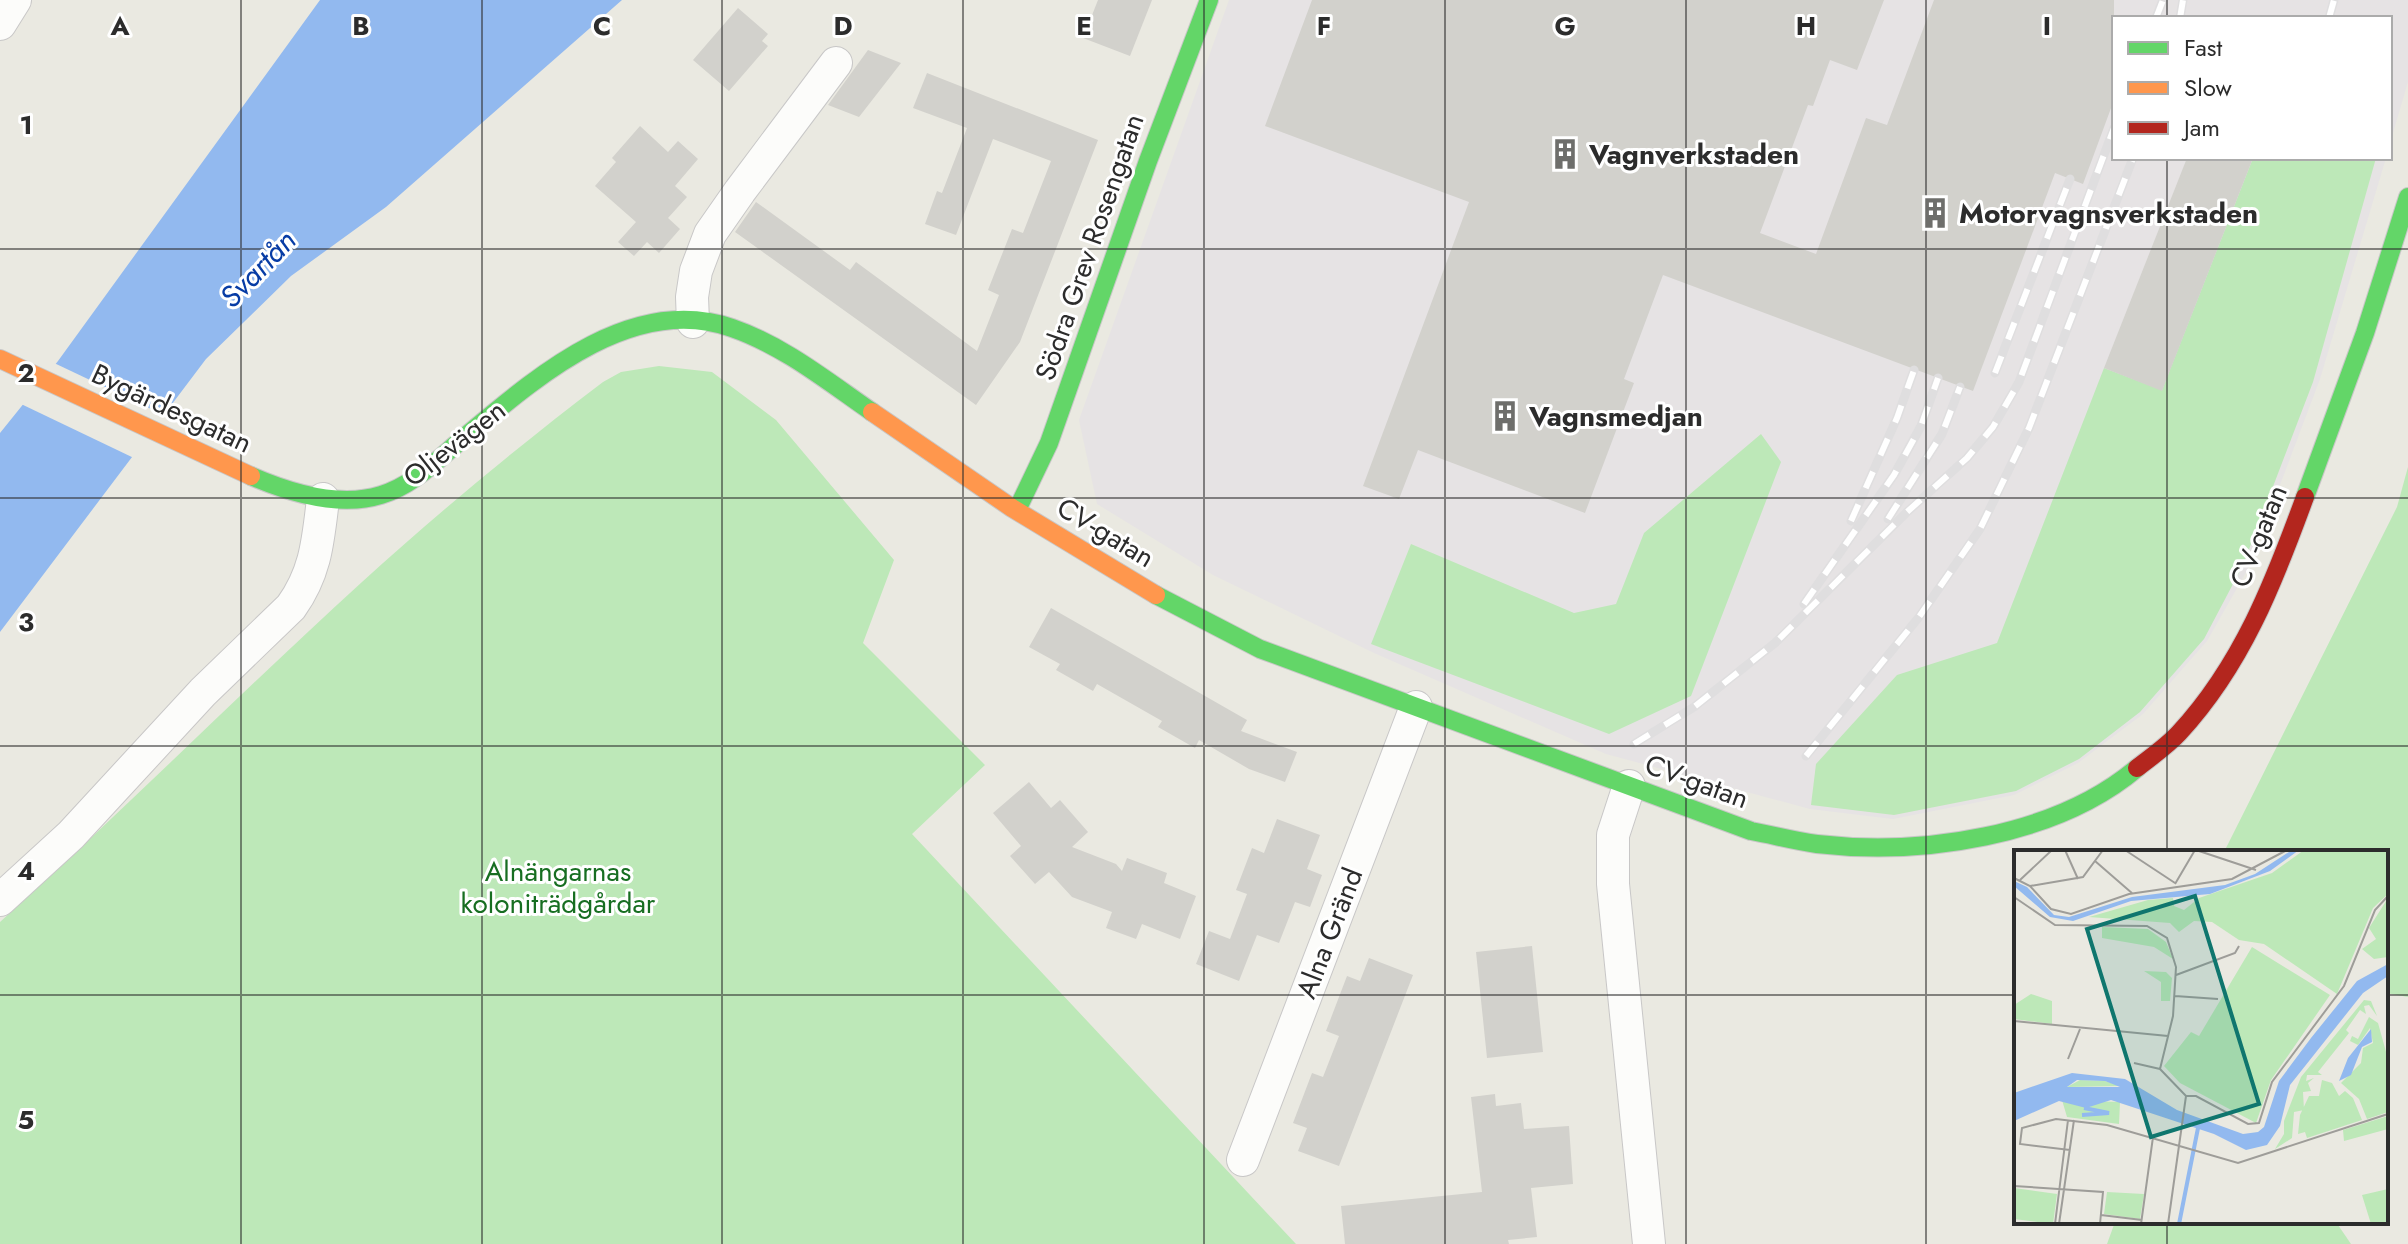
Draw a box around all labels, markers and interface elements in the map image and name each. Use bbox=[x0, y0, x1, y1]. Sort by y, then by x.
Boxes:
text: A bbox=[109, 7, 130, 45]
text: B bbox=[352, 7, 370, 45]
text: C bbox=[593, 7, 611, 45]
text: D bbox=[833, 7, 853, 45]
text: E bbox=[1076, 7, 1092, 45]
text: F bbox=[1317, 7, 1331, 45]
text: G bbox=[1554, 7, 1576, 45]
text: H bbox=[1796, 7, 1816, 45]
text: I bbox=[2043, 7, 2051, 45]
legend bbox=[2112, 16, 2392, 160]
text: Fast bbox=[2184, 30, 2222, 65]
text: Slow bbox=[2184, 70, 2232, 105]
text: 1 bbox=[19, 106, 33, 144]
street label: Södra Grev Rosengatan bbox=[1025, 108, 1154, 386]
text: Jam bbox=[2181, 110, 2220, 145]
place label: Vagnverkstaden bbox=[1588, 134, 1799, 175]
building icon: Vagnverkstaden bbox=[1548, 137, 1582, 171]
place label: Motorvagnsverkstaden bbox=[1959, 193, 2258, 234]
building icon: Motorvagnsverkstaden bbox=[1918, 196, 1952, 230]
water label: Svartån bbox=[209, 220, 306, 317]
street label: Bygärdesgatan bbox=[85, 353, 259, 464]
text: 2 bbox=[17, 354, 35, 392]
street label: Oljevägen bbox=[394, 390, 514, 497]
place label: Vagnsmedjan bbox=[1528, 396, 1703, 437]
building icon: Vagnsmedjan bbox=[1488, 399, 1522, 433]
street label: CV-gatan bbox=[2219, 479, 2298, 594]
street label: CV-gatan bbox=[1049, 487, 1162, 578]
text: 3 bbox=[18, 603, 34, 641]
street label: CV-gatan bbox=[1639, 744, 1754, 819]
inset map bbox=[2014, 850, 2388, 1224]
park label: Alnängarnas koloniträdgårdar bbox=[461, 851, 656, 924]
text: 4 bbox=[17, 852, 35, 890]
street label: Alna Gränd bbox=[1286, 862, 1373, 1004]
text: 5 bbox=[18, 1101, 34, 1139]

